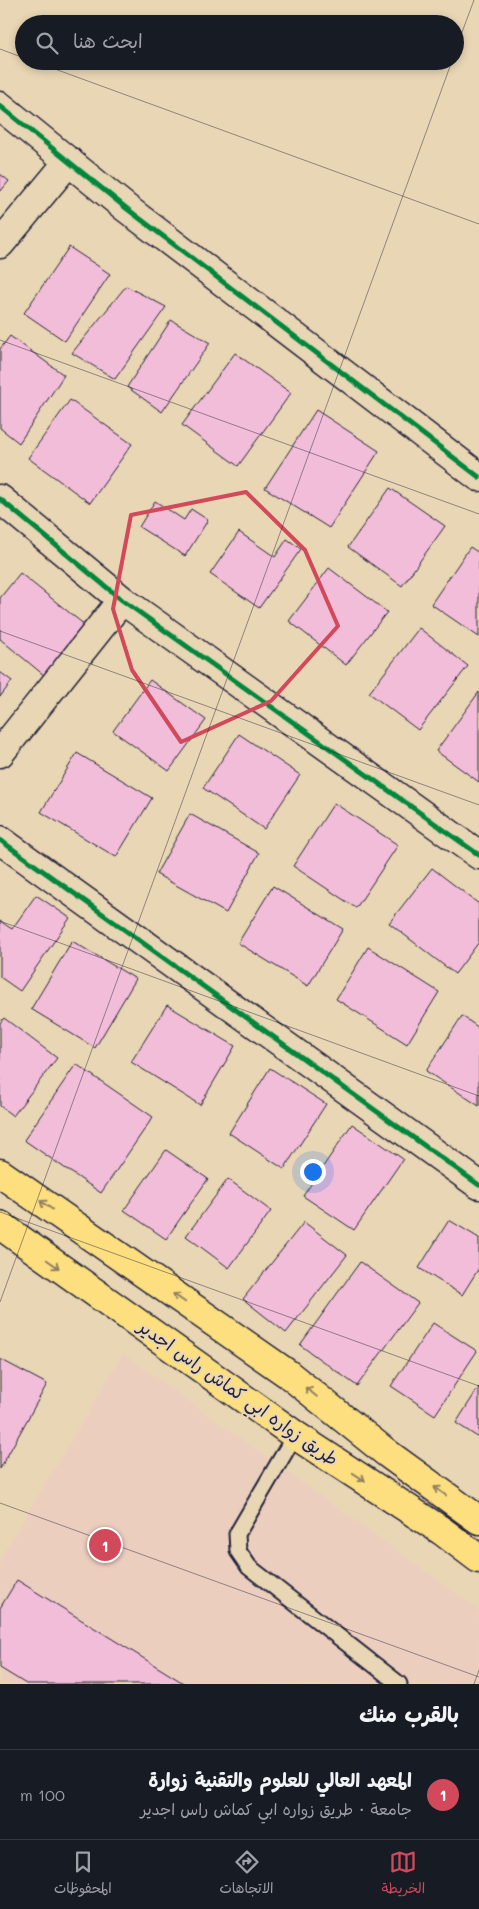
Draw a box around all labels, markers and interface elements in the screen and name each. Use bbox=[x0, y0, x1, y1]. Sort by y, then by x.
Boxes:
search box bbox=[15, 15, 464, 70]
text: ابحث هنا bbox=[73, 28, 143, 53]
icon: search bbox=[33, 29, 61, 57]
your location bbox=[300, 1159, 326, 1185]
one-way arrow bbox=[39, 1200, 53, 1210]
one-way arrow bbox=[46, 1259, 60, 1269]
one-way arrow bbox=[172, 1293, 186, 1303]
street label: طريق زواره ابي كماش راس اجدير bbox=[129, 1313, 344, 1475]
one-way arrow bbox=[305, 1387, 318, 1398]
one-way arrow bbox=[352, 1471, 366, 1482]
one-way arrow bbox=[434, 1486, 447, 1497]
pin: 1 bbox=[89, 1526, 121, 1564]
text: بالقرب منك bbox=[359, 1700, 459, 1727]
text: المعهد العالي للعلوم والتقنية زوارة bbox=[148, 1767, 412, 1792]
text: 100 m bbox=[20, 1784, 65, 1805]
text: 1 bbox=[439, 1784, 447, 1805]
text: جامعة · طريق زواره ابي كماش راس اجدير bbox=[140, 1798, 412, 1819]
tab: المحفوظات bbox=[54, 1848, 112, 1901]
tab: الاتجاهات bbox=[219, 1848, 274, 1901]
tab: الخريطة bbox=[381, 1848, 425, 1901]

